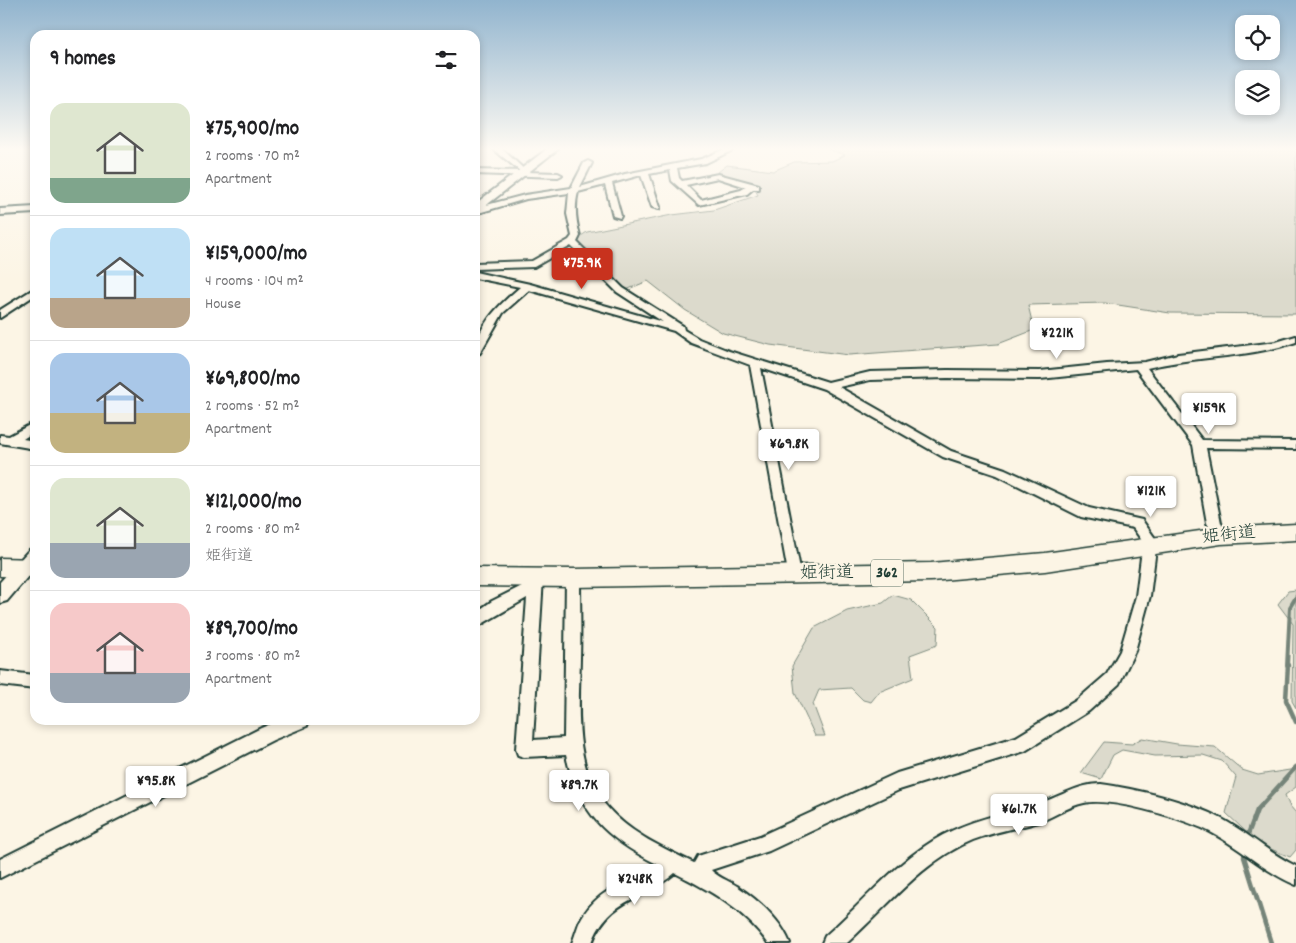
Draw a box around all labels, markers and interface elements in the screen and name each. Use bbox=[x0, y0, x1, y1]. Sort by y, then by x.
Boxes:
map controls bbox=[1235, 15, 1280, 115]
button: locate bbox=[1235, 15, 1280, 60]
text: 9 homes bbox=[50, 45, 116, 75]
icon: filters bbox=[432, 46, 460, 74]
button: layers bbox=[1235, 70, 1280, 115]
text: ¥75,900/mo bbox=[205, 115, 299, 145]
icon: home bbox=[90, 123, 150, 183]
text: 2 rooms · 70 m² bbox=[205, 145, 300, 168]
text: Apartment bbox=[205, 168, 272, 191]
text: ¥159,000/mo bbox=[205, 240, 307, 270]
icon: home bbox=[90, 248, 150, 308]
pin: ¥75.9K bbox=[541, 248, 623, 290]
text: ¥75.9K bbox=[563, 252, 601, 275]
text: 4 rooms · 104 m² bbox=[205, 270, 304, 293]
text: House bbox=[205, 293, 241, 316]
pin: ¥221K bbox=[1022, 318, 1092, 360]
text: ¥221K bbox=[1041, 322, 1073, 345]
text: ¥69,800/mo bbox=[205, 365, 300, 395]
icon: home bbox=[90, 373, 150, 433]
pin: ¥159K bbox=[1174, 392, 1244, 435]
text: 2 rooms · 52 m² bbox=[205, 395, 299, 418]
text: ¥159K bbox=[1192, 397, 1226, 420]
text: Apartment bbox=[205, 418, 272, 441]
pin: ¥69.8K bbox=[748, 428, 830, 471]
text: ¥69.8K bbox=[769, 433, 809, 456]
pin: ¥121K bbox=[1116, 476, 1186, 518]
text: ¥121K bbox=[1136, 480, 1166, 503]
text: ¥121,000/mo bbox=[205, 488, 302, 518]
icon: home bbox=[90, 498, 150, 558]
text: 2 rooms · 80 m² bbox=[205, 518, 300, 541]
street label: 姫街道 bbox=[1201, 521, 1257, 551]
text: 姫街道 bbox=[205, 545, 253, 568]
road number: 362 bbox=[871, 560, 903, 586]
street label: 姫街道 bbox=[800, 561, 854, 587]
text: ¥89,700/mo bbox=[205, 615, 298, 645]
icon: home bbox=[90, 623, 150, 683]
text: 3 rooms · 80 m² bbox=[205, 645, 300, 668]
text: Apartment bbox=[205, 668, 272, 691]
pin: ¥95.8K bbox=[115, 766, 197, 808]
text: ¥95.8K bbox=[137, 770, 175, 793]
pin: ¥89.7K bbox=[538, 770, 620, 812]
text: ¥89.7K bbox=[560, 774, 598, 797]
pin: ¥61.7K bbox=[978, 794, 1060, 836]
text: ¥61.7K bbox=[1001, 798, 1037, 821]
pin: ¥248K bbox=[600, 864, 670, 906]
text: ¥248K bbox=[617, 868, 653, 891]

